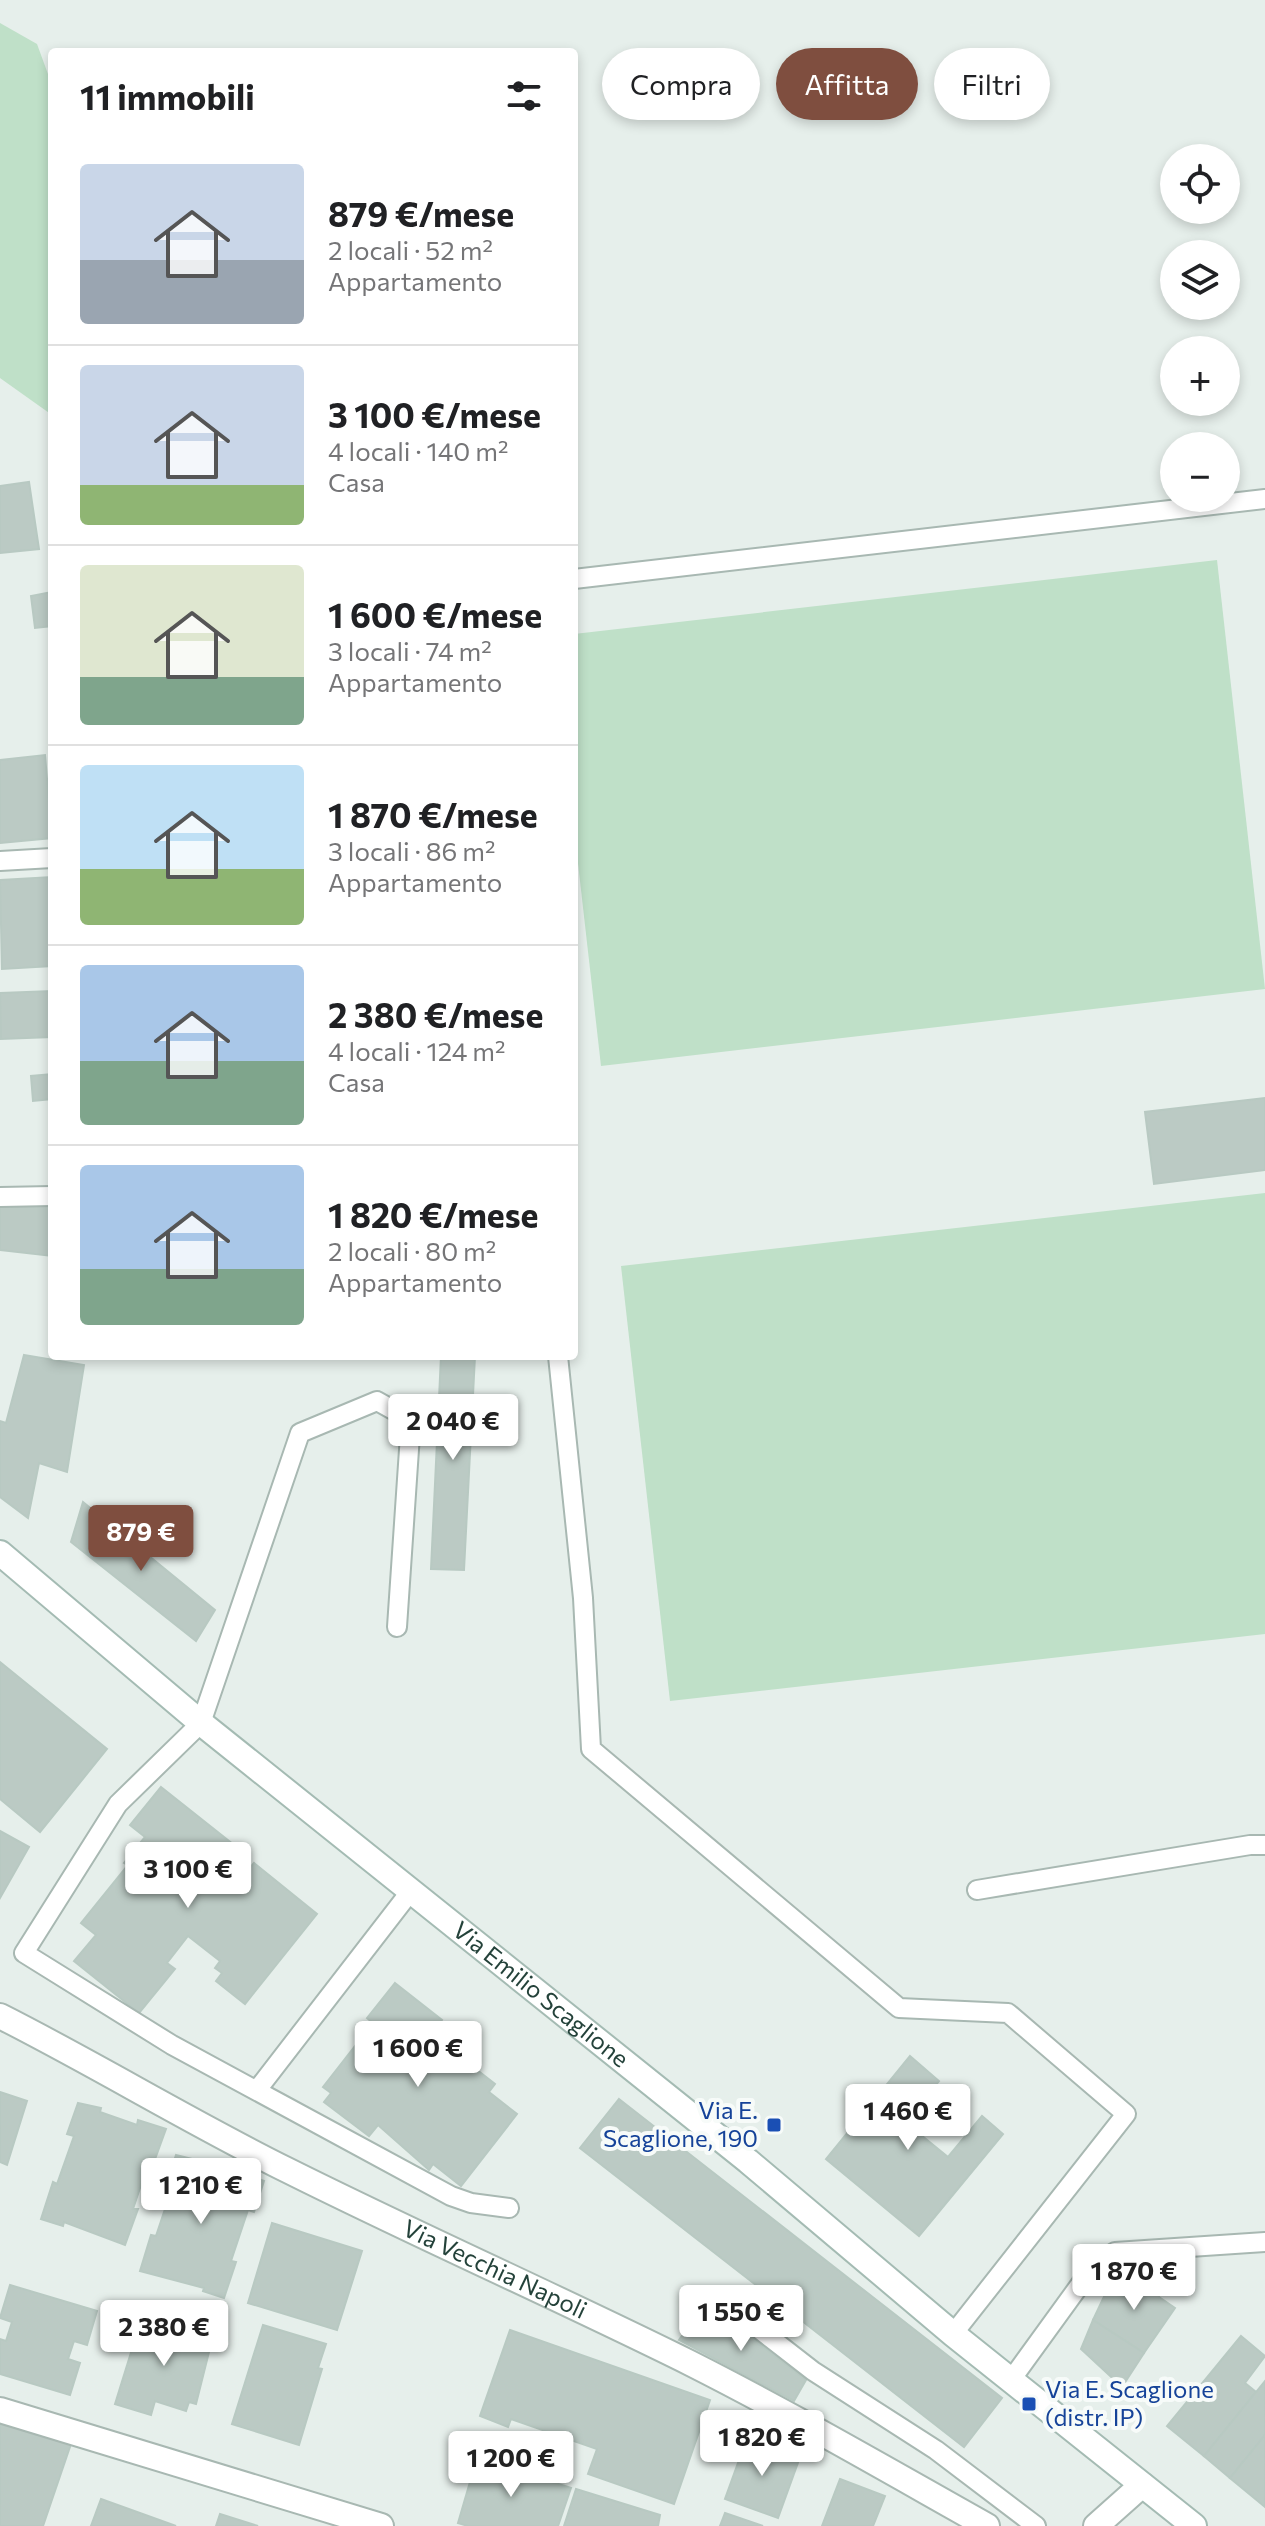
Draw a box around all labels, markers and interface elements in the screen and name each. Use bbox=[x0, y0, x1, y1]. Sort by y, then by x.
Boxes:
chip: Compra bbox=[602, 48, 760, 120]
chip: Affitta bbox=[776, 48, 918, 120]
chip: Filtri bbox=[934, 48, 1050, 120]
icon: filters bbox=[502, 74, 546, 118]
text: 11 immobili bbox=[80, 75, 255, 117]
map controls bbox=[1160, 144, 1240, 512]
button: locate bbox=[1160, 144, 1240, 224]
text: 879 €/mese bbox=[328, 192, 514, 234]
icon: home bbox=[144, 196, 240, 292]
text: 2 locali · 52 m² bbox=[328, 234, 493, 265]
button: layers bbox=[1160, 240, 1240, 320]
text: Appartamento bbox=[328, 265, 502, 296]
button: + bbox=[1160, 336, 1240, 416]
text: 3 100 €/mese bbox=[328, 393, 541, 435]
icon: home bbox=[144, 397, 240, 493]
button: − bbox=[1160, 432, 1240, 512]
text: 4 locali · 140 m² bbox=[328, 435, 508, 466]
text: Casa bbox=[328, 466, 385, 497]
text: 1 600 €/mese bbox=[328, 593, 542, 635]
icon: home bbox=[144, 597, 240, 693]
text: 3 locali · 74 m² bbox=[328, 635, 492, 666]
text: Appartamento bbox=[328, 666, 502, 697]
text: 1 870 €/mese bbox=[328, 793, 538, 835]
icon: home bbox=[144, 797, 240, 893]
text: 3 locali · 86 m² bbox=[328, 835, 495, 866]
text: Appartamento bbox=[328, 866, 502, 897]
text: 2 380 €/mese bbox=[328, 993, 543, 1035]
icon: home bbox=[144, 997, 240, 1093]
text: 4 locali · 124 m² bbox=[328, 1035, 505, 1066]
text: Casa bbox=[328, 1066, 385, 1097]
text: 1 820 €/mese bbox=[328, 1193, 538, 1235]
icon: home bbox=[144, 1197, 240, 1293]
text: 2 locali · 80 m² bbox=[328, 1235, 496, 1266]
text: Appartamento bbox=[328, 1266, 502, 1297]
pin: 2 040 € bbox=[379, 1394, 527, 1462]
text: 2 040 € bbox=[406, 1404, 500, 1435]
pin: 879 € bbox=[85, 1505, 197, 1573]
text: 879 € bbox=[106, 1515, 176, 1546]
pin: 3 100 € bbox=[114, 1842, 262, 1910]
text: 3 100 € bbox=[143, 1852, 233, 1883]
street label: Via Emilio Scaglione bbox=[448, 1914, 635, 2073]
pin: 1 600 € bbox=[344, 2021, 492, 2089]
text: 1 600 € bbox=[373, 2031, 463, 2062]
pin: 1 460 € bbox=[834, 2084, 982, 2152]
text: 1 460 € bbox=[863, 2094, 953, 2125]
place label: Via E. Scaglione, 190 bbox=[603, 2095, 758, 2152]
marker: Via E. Scaglione, 190 bbox=[765, 2116, 783, 2134]
pin: 1 210 € bbox=[127, 2158, 275, 2226]
text: 1 210 € bbox=[159, 2168, 243, 2199]
street label: Via Vecchia Napoli bbox=[399, 2213, 592, 2324]
pin: 1 870 € bbox=[1060, 2244, 1208, 2312]
text: 1 870 € bbox=[1090, 2254, 1178, 2285]
pin: 1 550 € bbox=[667, 2285, 815, 2353]
text: 1 550 € bbox=[697, 2295, 785, 2326]
pin: 2 380 € bbox=[90, 2300, 238, 2368]
text: 2 380 € bbox=[118, 2310, 210, 2341]
place label: Via E. Scaglione (distr. IP) bbox=[1045, 2374, 1214, 2431]
marker: Via E. Scaglione (distr. IP) bbox=[1020, 2395, 1038, 2413]
pin: 1 820 € bbox=[688, 2410, 836, 2478]
text: 1 820 € bbox=[718, 2420, 806, 2451]
pin: 1 200 € bbox=[437, 2431, 585, 2499]
text: 1 200 € bbox=[466, 2441, 556, 2472]

